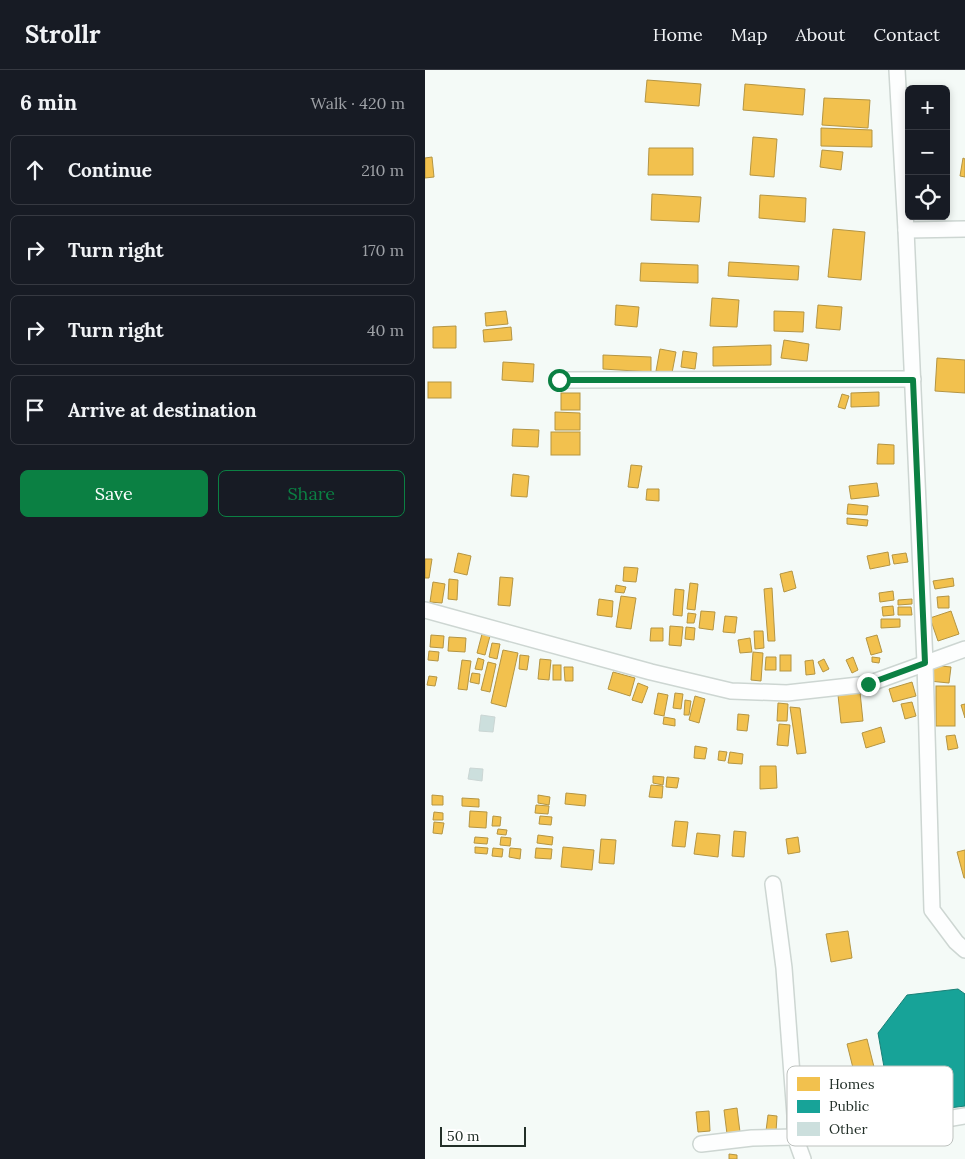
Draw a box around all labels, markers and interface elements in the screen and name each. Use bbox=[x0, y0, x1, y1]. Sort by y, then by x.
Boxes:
text: Strollr bbox=[25, 19, 100, 50]
text: Home bbox=[653, 23, 703, 46]
text: Map bbox=[731, 23, 767, 46]
text: About bbox=[795, 23, 845, 46]
text: Contact bbox=[873, 23, 940, 46]
map controls bbox=[905, 85, 950, 220]
button: + bbox=[905, 85, 950, 130]
text: 6 min bbox=[20, 89, 77, 116]
text: Walk · 420 m bbox=[310, 93, 405, 113]
button: − bbox=[905, 130, 950, 175]
icon: ahead bbox=[21, 156, 49, 184]
text: Continue bbox=[68, 158, 152, 182]
text: 210 m bbox=[361, 160, 404, 180]
button: locate bbox=[905, 175, 950, 220]
icon: right bbox=[21, 236, 49, 264]
text: Turn right bbox=[68, 238, 164, 262]
text: 170 m bbox=[362, 240, 404, 260]
icon: right bbox=[21, 316, 49, 344]
text: Turn right bbox=[68, 318, 164, 342]
text: 40 m bbox=[367, 320, 404, 340]
route start bbox=[548, 369, 571, 392]
icon: arrive bbox=[21, 396, 49, 424]
text: Arrive at destination bbox=[68, 398, 257, 422]
button: Save bbox=[20, 470, 208, 517]
button: Share bbox=[218, 470, 405, 517]
route end bbox=[857, 673, 880, 696]
legend bbox=[787, 1066, 953, 1146]
text: Homes bbox=[829, 1075, 874, 1093]
text: Public bbox=[829, 1097, 869, 1115]
text: Other bbox=[829, 1120, 868, 1138]
scale bar bbox=[440, 1124, 526, 1147]
text: 50 m bbox=[447, 1127, 480, 1145]

